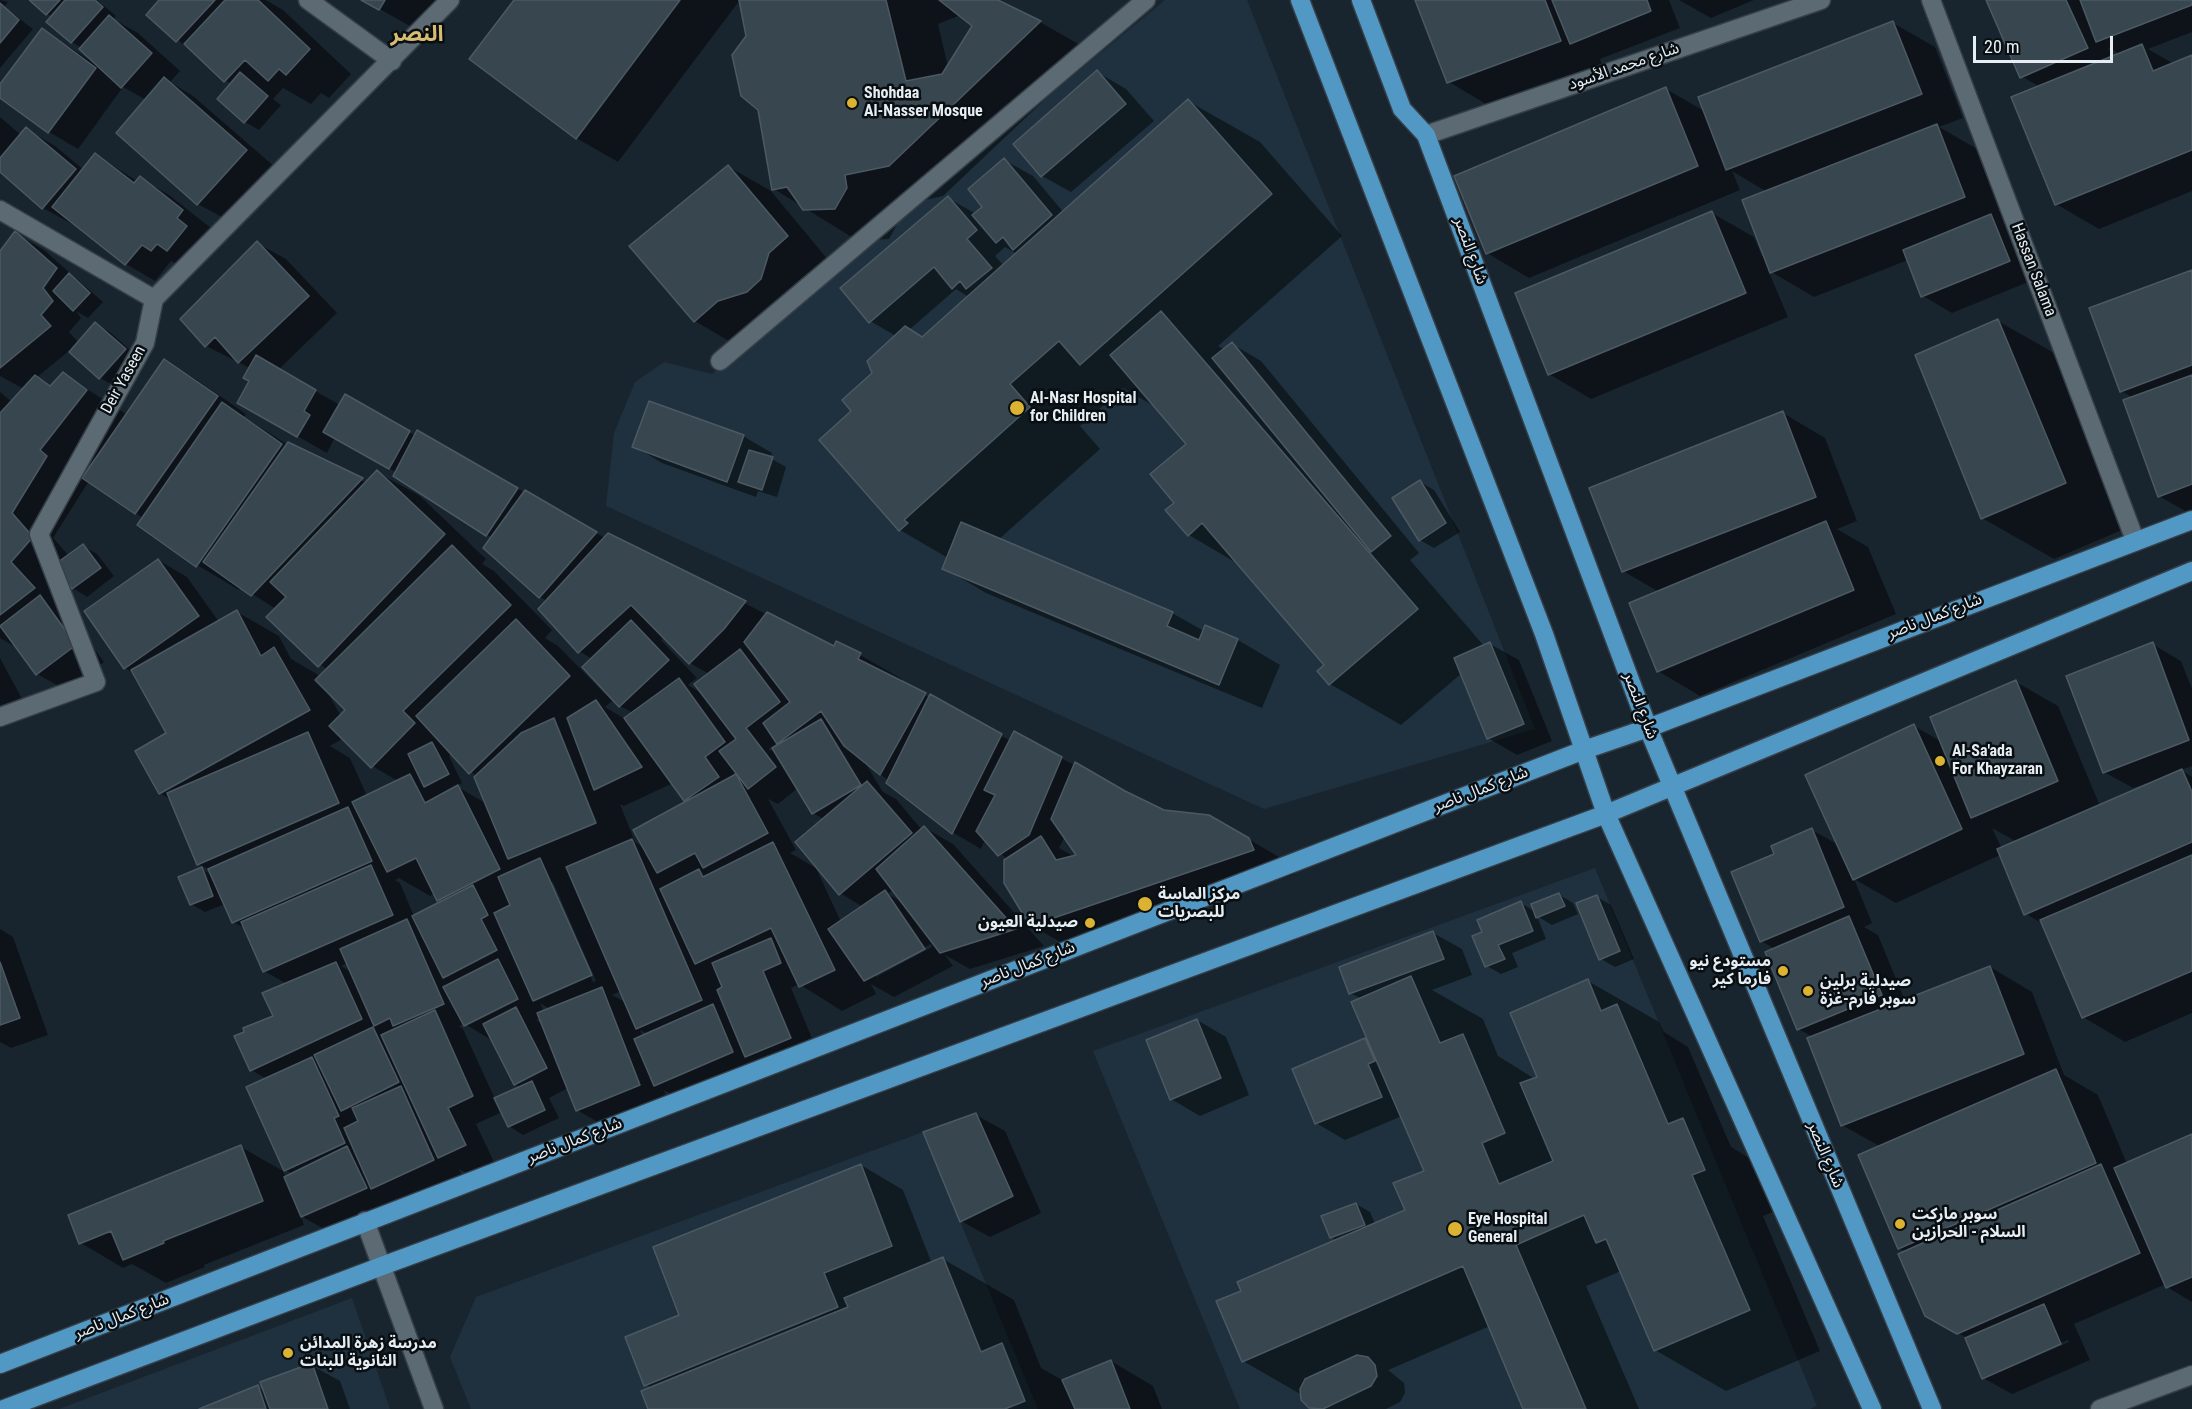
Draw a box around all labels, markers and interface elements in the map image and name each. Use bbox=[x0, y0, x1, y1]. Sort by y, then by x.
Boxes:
district label: النصر bbox=[391, 22, 443, 48]
scale bar bbox=[1976, 24, 2116, 62]
text: 20 m bbox=[1984, 36, 2019, 57]
street label: شارع محمد الأسود bbox=[1566, 39, 1682, 95]
place label: Shohdaa Al-Nasser Mosque bbox=[864, 84, 983, 122]
marker: Shohdaa Al-Nasser Mosque bbox=[845, 96, 859, 110]
street label: شارع النصر bbox=[1449, 215, 1491, 287]
street label: Hassan Salama bbox=[2006, 221, 2060, 319]
street label: Deir Yaseen bbox=[98, 343, 150, 417]
place label: Al-Nasr Hospital for Children bbox=[1030, 389, 1136, 427]
marker: Al-Nasr Hospital for Children bbox=[1008, 399, 1026, 417]
street label: شارع كمال ناصر bbox=[1885, 590, 1985, 644]
street label: شارع النصر bbox=[1619, 670, 1661, 742]
place label: Al-Sa'ada For Khayzaran bbox=[1952, 742, 2043, 780]
marker: Al-Sa'ada For Khayzaran bbox=[1933, 754, 1947, 768]
street label: شارع كمال ناصر bbox=[1431, 763, 1531, 817]
place label: مركز الماسة للبصريات bbox=[1158, 885, 1240, 923]
marker: مركز الماسة للبصريات bbox=[1136, 895, 1154, 913]
place label: صيدلية العيون bbox=[978, 913, 1078, 933]
marker: صيدلية العيون bbox=[1083, 916, 1097, 930]
street label: شارع كمال ناصر bbox=[978, 938, 1078, 992]
place label: مستودع نيو فارما كير bbox=[1689, 952, 1771, 990]
marker: مستودع نيو فارما كير bbox=[1776, 964, 1790, 978]
place label: صيدلية برلين سوبر فارم-غزة bbox=[1820, 972, 1916, 1010]
marker: صيدلية برلين سوبر فارم-غزة bbox=[1801, 984, 1815, 998]
street label: شارع كمال ناصر bbox=[525, 1114, 625, 1168]
street label: شارع النصر bbox=[1803, 1119, 1847, 1191]
place label: سوبر ماركت السلام - الحرازين bbox=[1912, 1205, 2026, 1243]
place label: Eye Hospital General bbox=[1468, 1210, 1547, 1248]
marker: سوبر ماركت السلام - الحرازين bbox=[1893, 1217, 1907, 1231]
marker: Eye Hospital General bbox=[1446, 1220, 1464, 1238]
street label: شارع كمال ناصر bbox=[72, 1290, 172, 1344]
place label: مدرسة زهرة المدائن الثانوية للبنات bbox=[300, 1334, 437, 1372]
marker: مدرسة زهرة المدائن الثانوية للبنات bbox=[281, 1346, 295, 1360]

